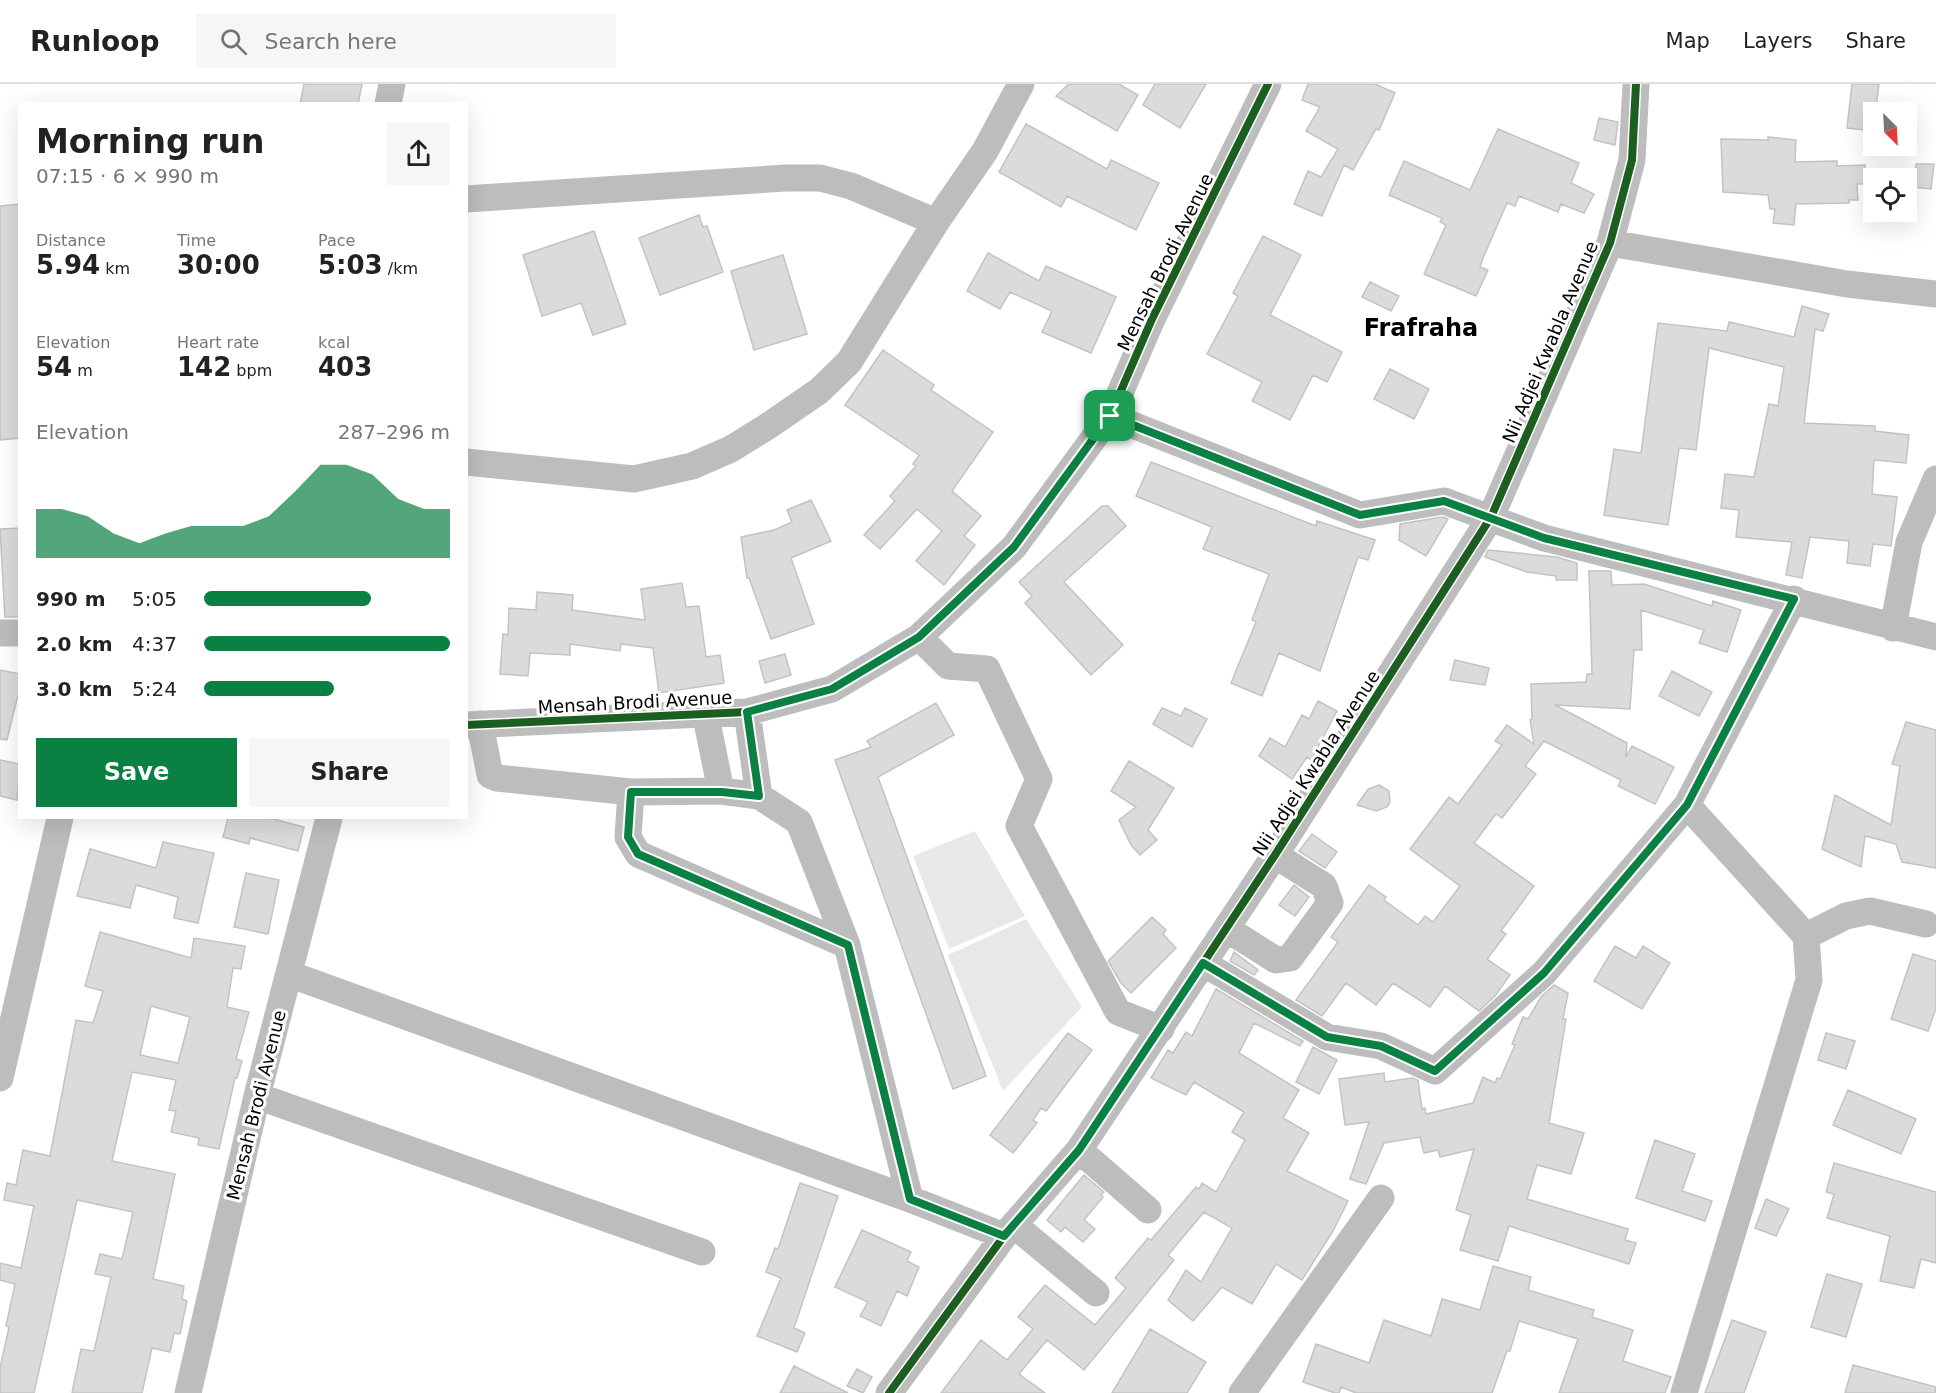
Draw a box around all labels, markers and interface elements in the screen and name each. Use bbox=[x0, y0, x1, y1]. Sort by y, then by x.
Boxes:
search box bbox=[196, 14, 616, 68]
text: Runloop bbox=[30, 25, 160, 58]
icon: search bbox=[217, 25, 250, 58]
text: Search here bbox=[265, 29, 397, 54]
text: Map bbox=[1666, 29, 1710, 53]
text: Layers bbox=[1743, 29, 1812, 53]
text: Share bbox=[1845, 29, 1906, 53]
north arrow bbox=[1863, 102, 1917, 156]
map controls bbox=[1863, 102, 1917, 222]
text: Morning run bbox=[36, 122, 264, 161]
button: share bbox=[387, 122, 450, 185]
text: 07:15 · 6 × 990 m bbox=[36, 164, 219, 188]
button: locate bbox=[1863, 168, 1917, 222]
street label: Mensah Brodi Avenue bbox=[1113, 170, 1217, 354]
text: Distance bbox=[36, 231, 106, 250]
text: Time bbox=[177, 231, 216, 250]
text: Pace bbox=[318, 231, 355, 250]
street label: Nii Adjei Kwabla Avenue bbox=[1498, 238, 1602, 446]
text: 5.94 bbox=[36, 250, 100, 280]
text: 30:00 bbox=[177, 250, 260, 280]
text: 5:03 bbox=[318, 250, 383, 280]
text: km bbox=[100, 259, 130, 278]
text: /km bbox=[383, 259, 418, 278]
district label: Frafraha bbox=[1364, 314, 1478, 342]
text: Elevation bbox=[36, 333, 110, 352]
text: Heart rate bbox=[177, 333, 259, 352]
text: kcal bbox=[318, 333, 350, 352]
text: 54 bbox=[36, 352, 72, 382]
text: 142 bbox=[177, 352, 231, 382]
text: 403 bbox=[318, 352, 372, 382]
text: m bbox=[72, 361, 93, 380]
text: bpm bbox=[231, 361, 272, 380]
pin bbox=[1084, 390, 1135, 441]
icon: arrive bbox=[1093, 399, 1126, 432]
text: Elevation bbox=[36, 420, 129, 444]
text: 287–296 m bbox=[338, 420, 450, 444]
text: 990 m bbox=[36, 587, 106, 611]
text: 5:05 bbox=[132, 587, 177, 611]
text: 2.0 km bbox=[36, 632, 113, 656]
text: 4:37 bbox=[132, 632, 177, 656]
street label: Nii Adjei Kwabla Avenue bbox=[1248, 666, 1384, 860]
text: 3.0 km bbox=[36, 677, 113, 701]
text: 5:24 bbox=[132, 677, 177, 701]
street label: Mensah Brodi Avenue bbox=[537, 686, 733, 718]
button: Save bbox=[36, 738, 237, 807]
button: Share bbox=[249, 738, 450, 807]
street label: Mensah Brodi Avenue bbox=[222, 1008, 290, 1202]

